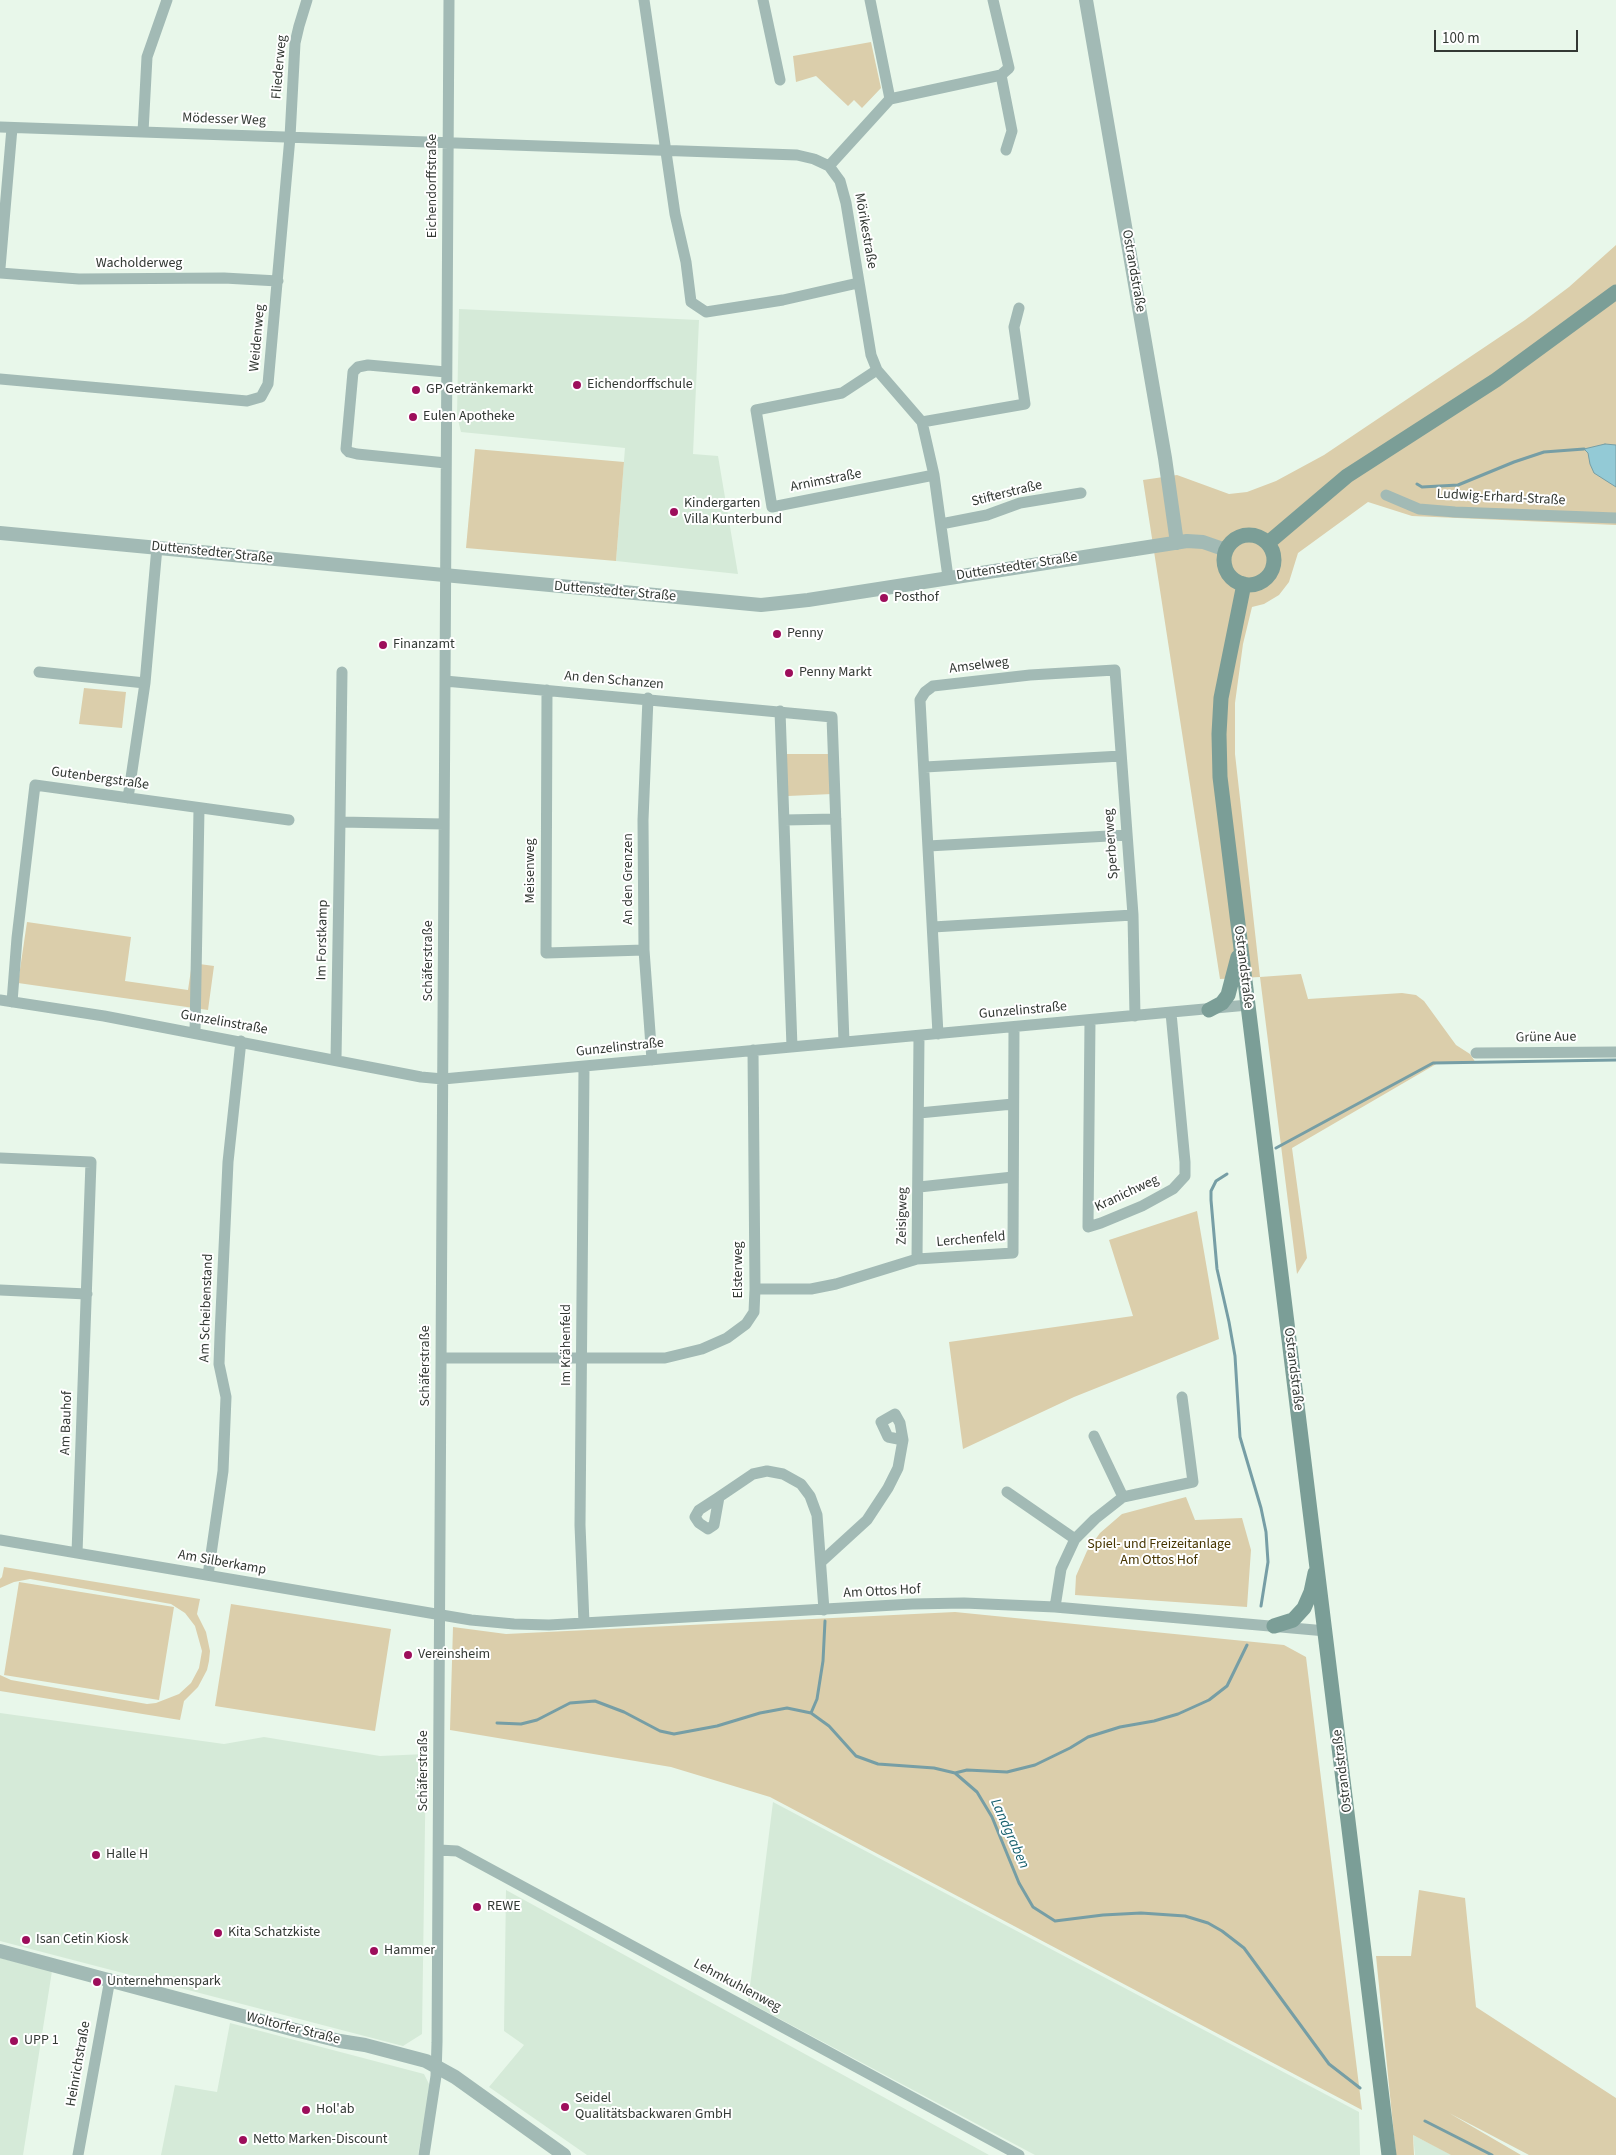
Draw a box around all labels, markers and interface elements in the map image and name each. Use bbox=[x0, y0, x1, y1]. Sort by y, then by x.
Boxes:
scale bar bbox=[1436, 20, 1580, 52]
text: 100 m bbox=[1442, 28, 1480, 49]
street label: Fliederweg bbox=[269, 34, 291, 100]
street label: Mödesser Weg bbox=[182, 110, 266, 130]
street label: Eichendorffstraße bbox=[425, 134, 441, 238]
street label: Mörikestraße bbox=[850, 192, 880, 270]
street label: Ostrandstraße bbox=[1117, 228, 1149, 314]
street label: Wacholderweg bbox=[96, 256, 182, 272]
street label: Weidenweg bbox=[247, 304, 269, 372]
place label: Eichendorffschule bbox=[587, 377, 693, 393]
marker: Eichendorffschule bbox=[571, 379, 583, 391]
place label: GP Getränkemarkt bbox=[426, 382, 533, 398]
marker: GP Getränkemarkt bbox=[410, 384, 422, 396]
place label: Eulen Apotheke bbox=[423, 409, 515, 425]
marker: Eulen Apotheke bbox=[407, 411, 419, 423]
street label: Arnimstraße bbox=[789, 466, 863, 496]
street label: Stifterstraße bbox=[970, 477, 1044, 511]
street label: Ludwig-Erhard-Straße bbox=[1436, 486, 1566, 510]
place label: Kindergarten Villa Kunterbund bbox=[684, 496, 782, 528]
marker: Kindergarten Villa Kunterbund bbox=[668, 506, 680, 518]
street label: Duttenstedter Straße bbox=[150, 538, 274, 568]
street label: Duttenstedter Straße bbox=[955, 549, 1079, 585]
street label: Duttenstedter Straße bbox=[553, 578, 677, 606]
place label: Posthof bbox=[894, 590, 939, 606]
marker: Posthof bbox=[878, 592, 890, 604]
place label: Penny bbox=[787, 626, 823, 642]
marker: Penny bbox=[771, 628, 783, 640]
place label: Finanzamt bbox=[393, 637, 455, 653]
marker: Finanzamt bbox=[377, 639, 389, 651]
street label: Amselweg bbox=[948, 654, 1010, 678]
place label: Penny Markt bbox=[799, 665, 872, 681]
marker: Penny Markt bbox=[783, 667, 795, 679]
street label: An den Schanzen bbox=[564, 668, 664, 694]
street label: Gutenbergstraße bbox=[50, 764, 150, 794]
street label: Sperberweg bbox=[1101, 808, 1123, 880]
street label: An den Grenzen bbox=[621, 833, 637, 925]
street label: Meisenweg bbox=[523, 839, 539, 903]
street label: Im Forstkamp bbox=[314, 899, 332, 981]
street label: Schäferstraße bbox=[421, 920, 437, 1002]
street label: Ostrandstraße bbox=[1230, 925, 1256, 1009]
street label: Gunzelinstraße bbox=[978, 999, 1068, 1023]
street label: Gunzelinstraße bbox=[179, 1007, 269, 1039]
street label: Grüne Aue bbox=[1516, 1029, 1576, 1047]
street label: Gunzelinstraße bbox=[575, 1035, 665, 1061]
street label: Kranichweg bbox=[1092, 1172, 1162, 1216]
street label: Zeisigweg bbox=[894, 1187, 912, 1245]
street label: Lerchenfeld bbox=[936, 1229, 1006, 1251]
street label: Elsterweg bbox=[731, 1241, 747, 1299]
street label: Am Scheibenstand bbox=[197, 1253, 217, 1363]
street label: Im Krähenfeld bbox=[559, 1304, 575, 1386]
street label: Schäferstraße bbox=[418, 1325, 434, 1407]
street label: Ostrandstraße bbox=[1280, 1327, 1306, 1411]
street label: Am Bauhof bbox=[57, 1391, 77, 1455]
park label: Spiel- und Freizeitanlage Am Ottos Hof bbox=[1087, 1537, 1231, 1570]
street label: Am Silberkamp bbox=[177, 1547, 267, 1579]
street label: Am Ottos Hof bbox=[843, 1582, 921, 1602]
place label: Vereinsheim bbox=[418, 1647, 490, 1663]
marker: Vereinsheim bbox=[402, 1649, 414, 1661]
street label: Ostrandstraße bbox=[1330, 1729, 1356, 1813]
street label: Schäferstraße bbox=[416, 1730, 432, 1812]
water label: Landgraben bbox=[986, 1796, 1032, 1872]
place label: Halle H bbox=[106, 1847, 148, 1863]
marker: Halle H bbox=[90, 1849, 102, 1861]
place label: REWE bbox=[487, 1899, 521, 1915]
marker: REWE bbox=[471, 1901, 483, 1913]
place label: Kita Schatzkiste bbox=[228, 1925, 320, 1941]
marker: Kita Schatzkiste bbox=[212, 1927, 224, 1939]
place label: Isan Cetin Kiosk bbox=[36, 1932, 128, 1948]
marker: Isan Cetin Kiosk bbox=[20, 1934, 32, 1946]
place label: Hammer bbox=[384, 1943, 435, 1959]
marker: Hammer bbox=[368, 1945, 380, 1957]
street label: Lehmkuhlenweg bbox=[690, 1956, 784, 2016]
place label: Unternehmenspark bbox=[107, 1974, 221, 1990]
marker: Unternehmenspark bbox=[91, 1976, 103, 1988]
street label: Woltorfer Straße bbox=[244, 2009, 342, 2049]
street label: Heinrichstraße bbox=[63, 2020, 95, 2108]
place label: UPP 1 bbox=[24, 2033, 59, 2049]
marker: UPP 1 bbox=[8, 2035, 20, 2047]
place label: Seidel Qualitätsbackwaren GmbH bbox=[575, 2091, 732, 2124]
marker: Seidel Qualitätsbackwaren GmbH bbox=[559, 2101, 571, 2113]
place label: Hol'ab bbox=[316, 2102, 355, 2118]
marker: Hol'ab bbox=[300, 2104, 312, 2116]
place label: Netto Marken-Discount bbox=[253, 2132, 388, 2148]
marker: Netto Marken-Discount bbox=[237, 2134, 249, 2146]

